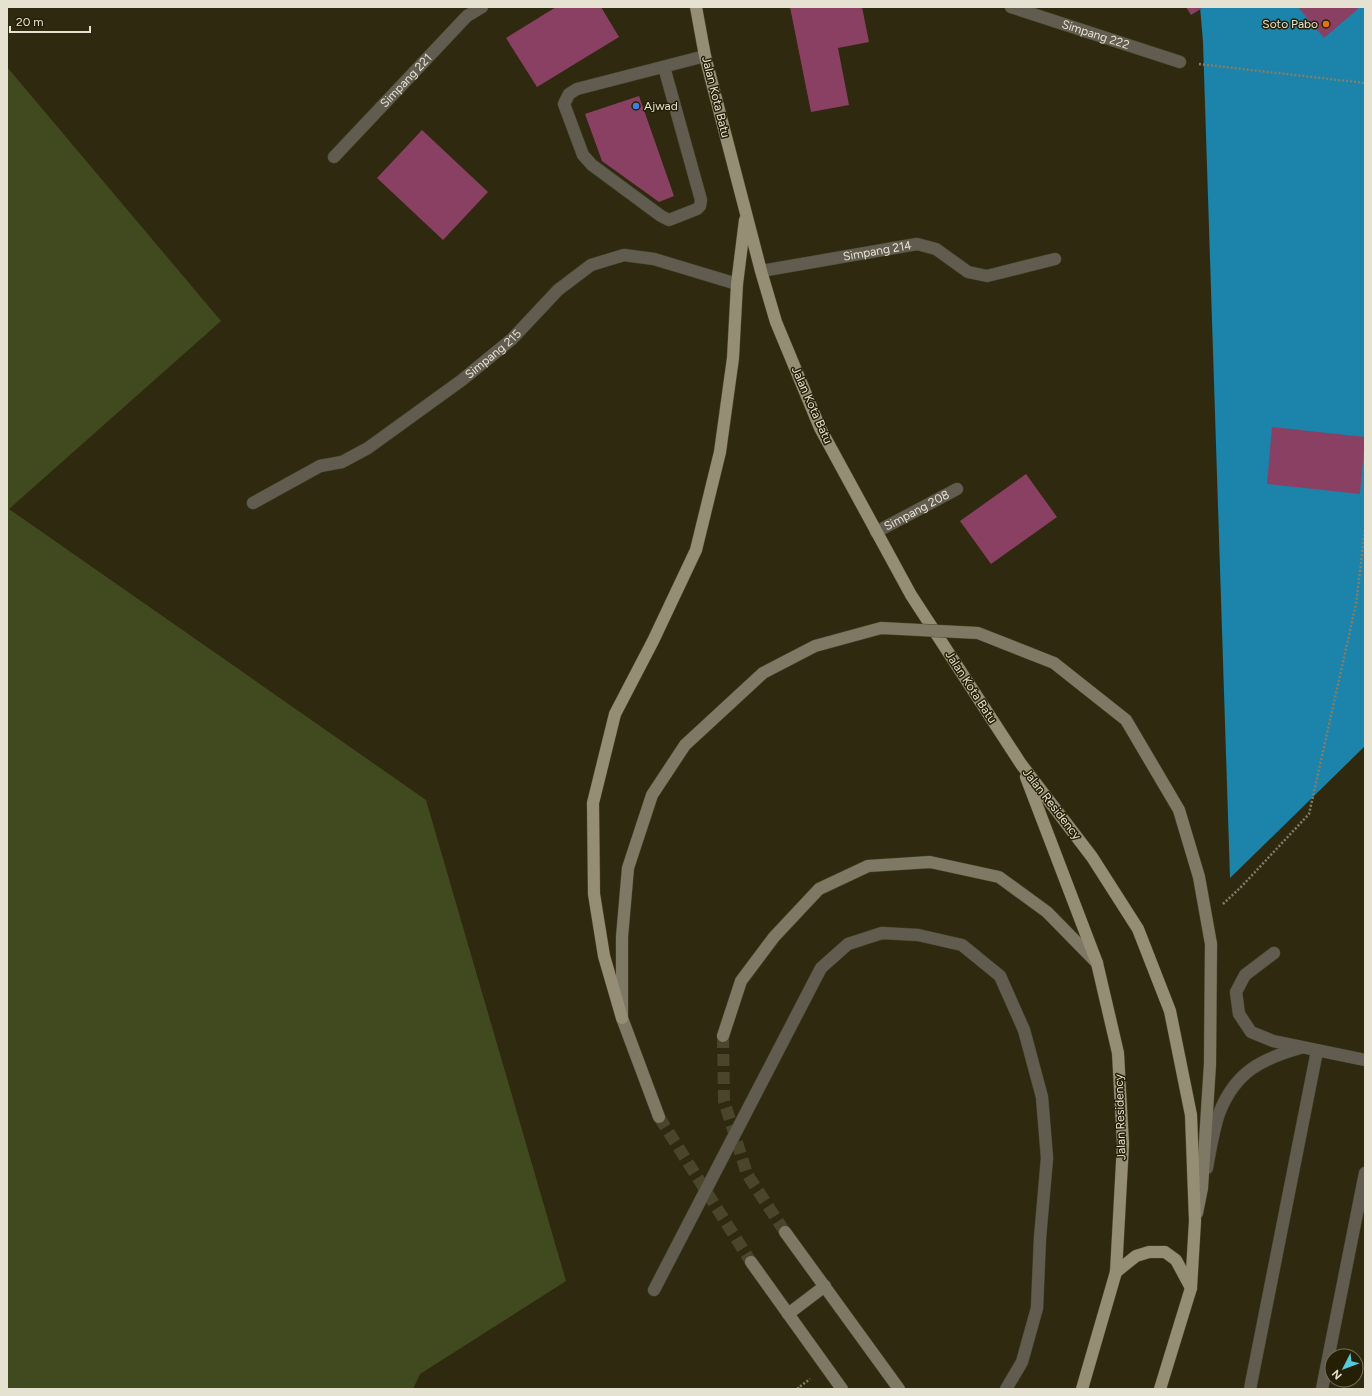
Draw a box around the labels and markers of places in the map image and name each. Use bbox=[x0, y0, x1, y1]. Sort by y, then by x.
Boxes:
place label: Soto Pabo bbox=[1262, 17, 1318, 31]
marker: Soto Pabo bbox=[1321, 19, 1331, 29]
place label: Ajwad bbox=[644, 99, 678, 113]
marker: Ajwad bbox=[631, 101, 641, 111]

